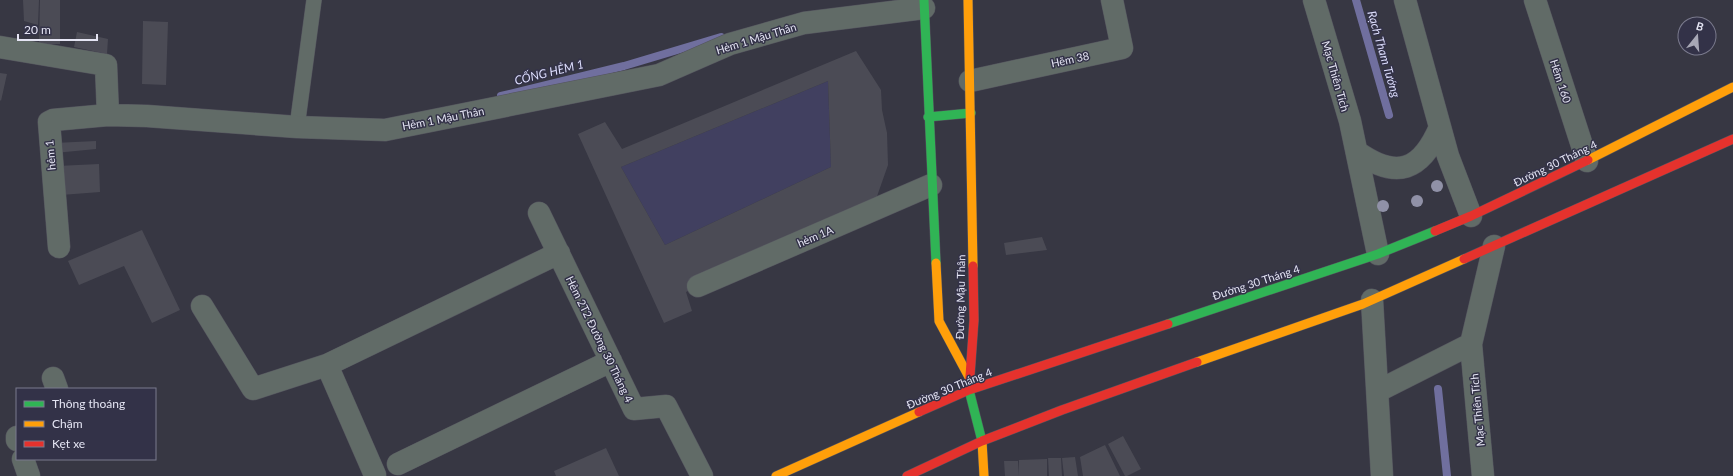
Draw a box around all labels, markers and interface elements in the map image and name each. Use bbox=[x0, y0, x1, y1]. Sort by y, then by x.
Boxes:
water label: Rạch Tham Tướng bbox=[1364, 9, 1404, 99]
scale bar bbox=[18, 16, 97, 42]
north arrow bbox=[1677, 16, 1717, 56]
text: B bbox=[1695, 19, 1705, 33]
street label: Hẻm 1 Mậu Thân bbox=[714, 20, 798, 56]
text: 20 m bbox=[24, 22, 51, 37]
street label: Mạc Thiên Tích bbox=[1320, 39, 1352, 113]
street label: Hẽm 38 bbox=[1050, 49, 1090, 69]
water label: CỐNG HẺM 1 bbox=[513, 56, 585, 88]
street label: Hẽm 160 bbox=[1548, 58, 1574, 105]
street label: Hẻm 1 Mậu Thân bbox=[401, 104, 485, 132]
street label: Đường 30 Tháng 4 bbox=[1511, 137, 1599, 189]
street label: hẻm 1 bbox=[42, 139, 58, 171]
street label: hẻm 1A bbox=[795, 222, 835, 249]
street label: Đường Mậu Thân bbox=[953, 254, 967, 340]
street label: Đường 30 Tháng 4 bbox=[1211, 262, 1302, 302]
street label: Hẻm 2T2 Đường 30 Tháng 4 bbox=[564, 274, 637, 405]
street label: Đường 30 Tháng 4 bbox=[904, 365, 994, 411]
street label: Mạc Thiên Tích bbox=[1467, 373, 1487, 447]
legend bbox=[16, 388, 156, 460]
text: Thông thoáng bbox=[52, 396, 125, 411]
text: Chậm bbox=[52, 416, 83, 431]
text: Kẹt xe bbox=[52, 436, 85, 451]

